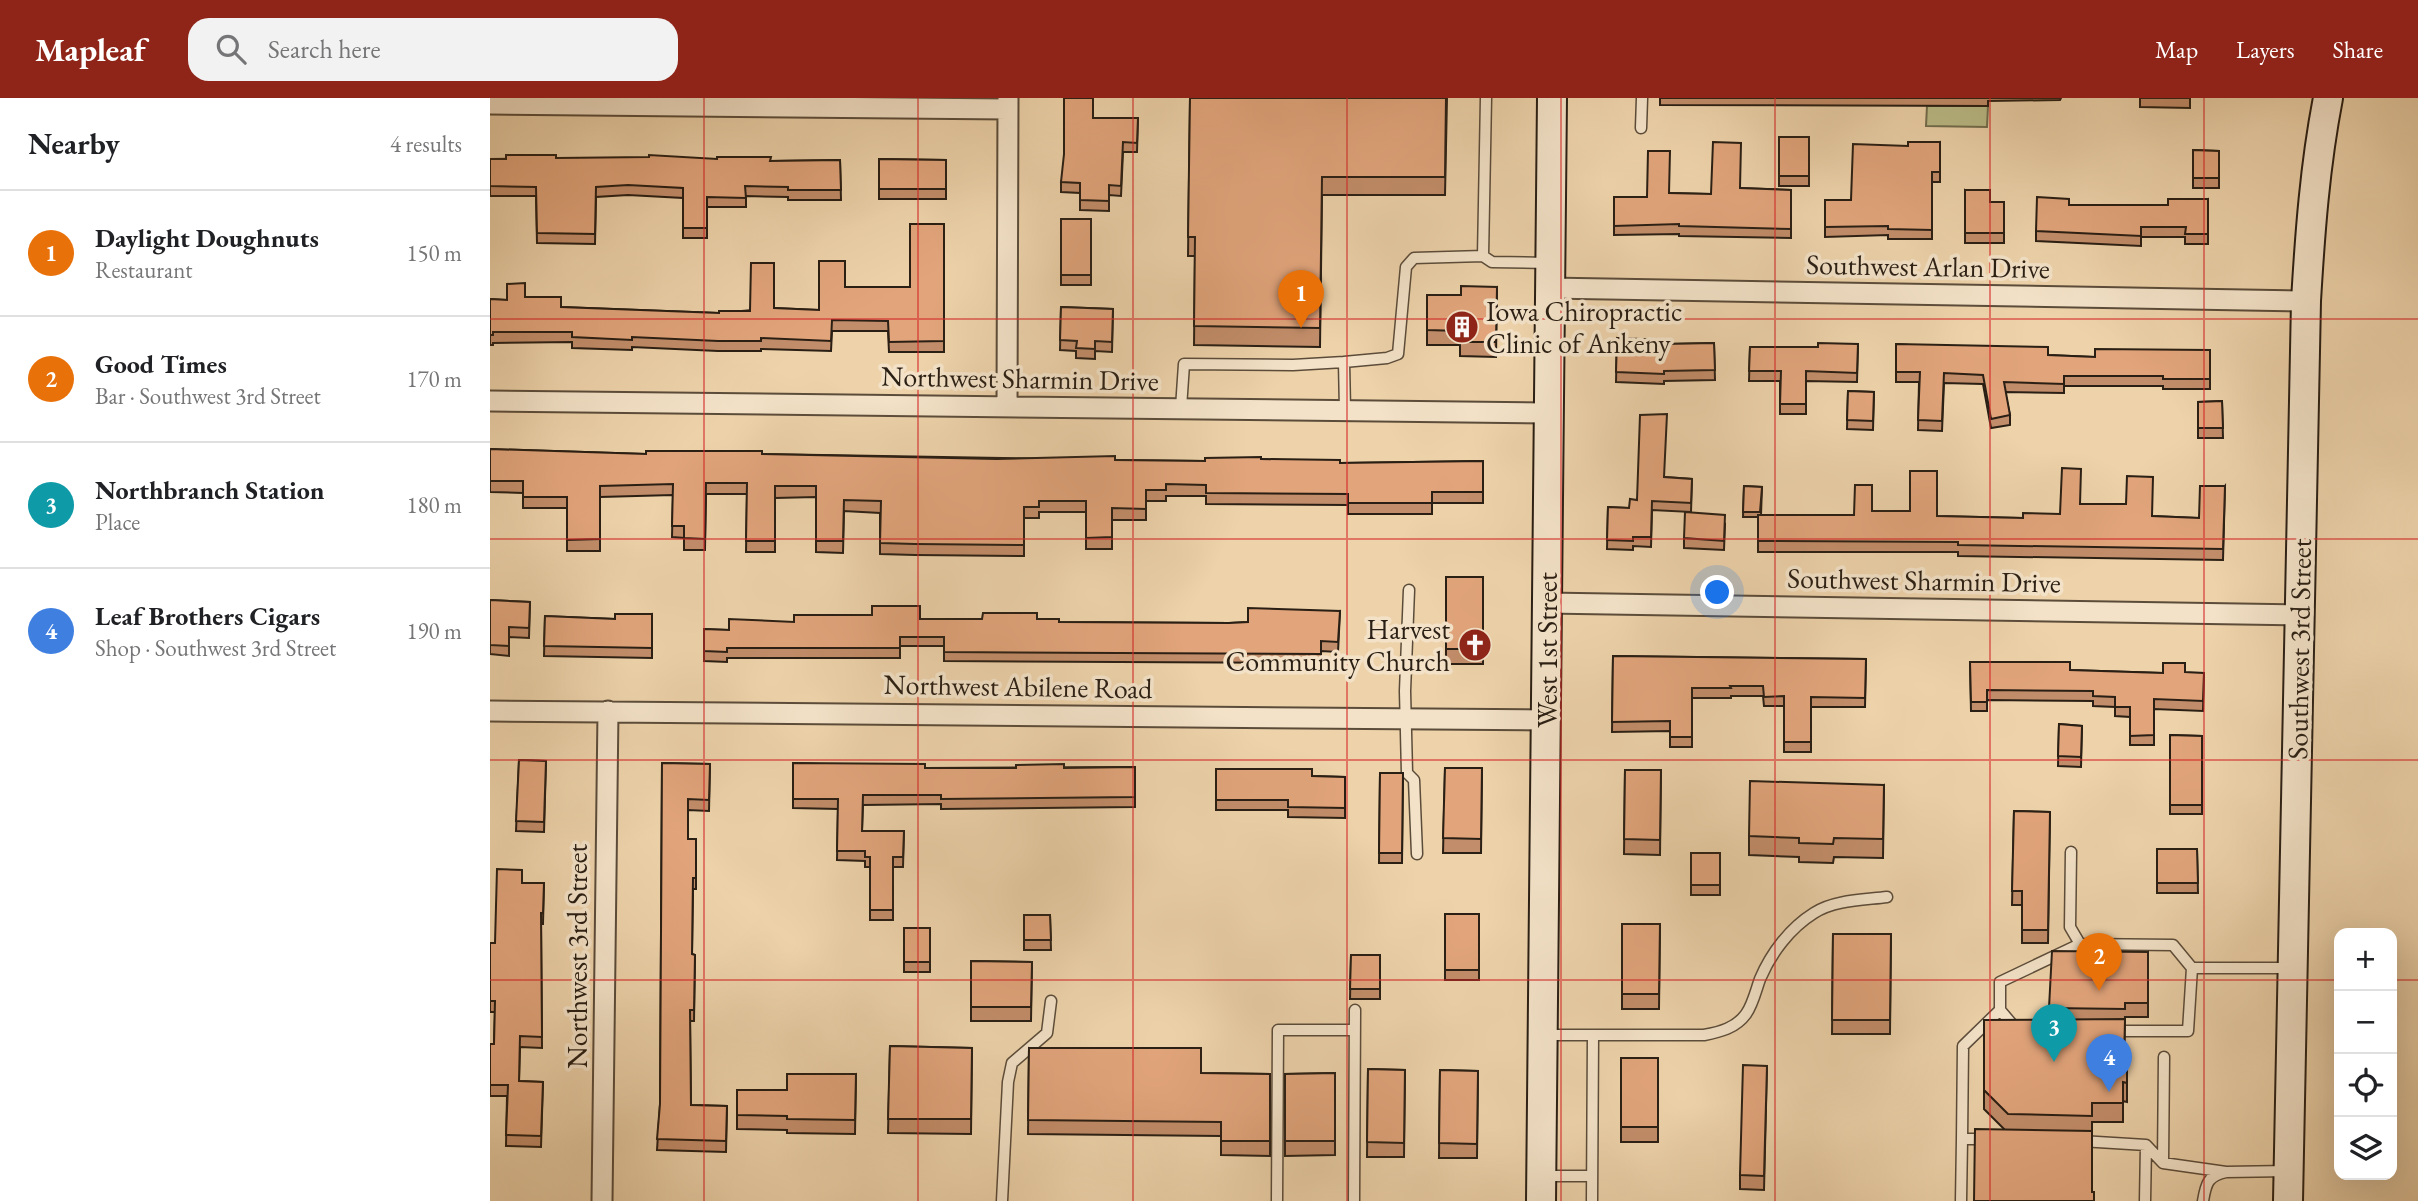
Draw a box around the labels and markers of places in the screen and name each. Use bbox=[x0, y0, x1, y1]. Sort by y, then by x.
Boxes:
pin: 1 bbox=[1278, 270, 1324, 328]
place label: Iowa Chiropractic Clinic of Ankeny bbox=[1486, 293, 1682, 361]
building icon: Iowa Chiropractic Clinic of Ankeny bbox=[1443, 308, 1481, 346]
place label: Harvest Community Church bbox=[1225, 611, 1450, 679]
church icon: Harvest Community Church bbox=[1456, 626, 1494, 664]
pin: 2 bbox=[2076, 933, 2122, 991]
pin: 3 bbox=[2031, 1004, 2077, 1062]
pin: 4 bbox=[2086, 1034, 2132, 1092]

